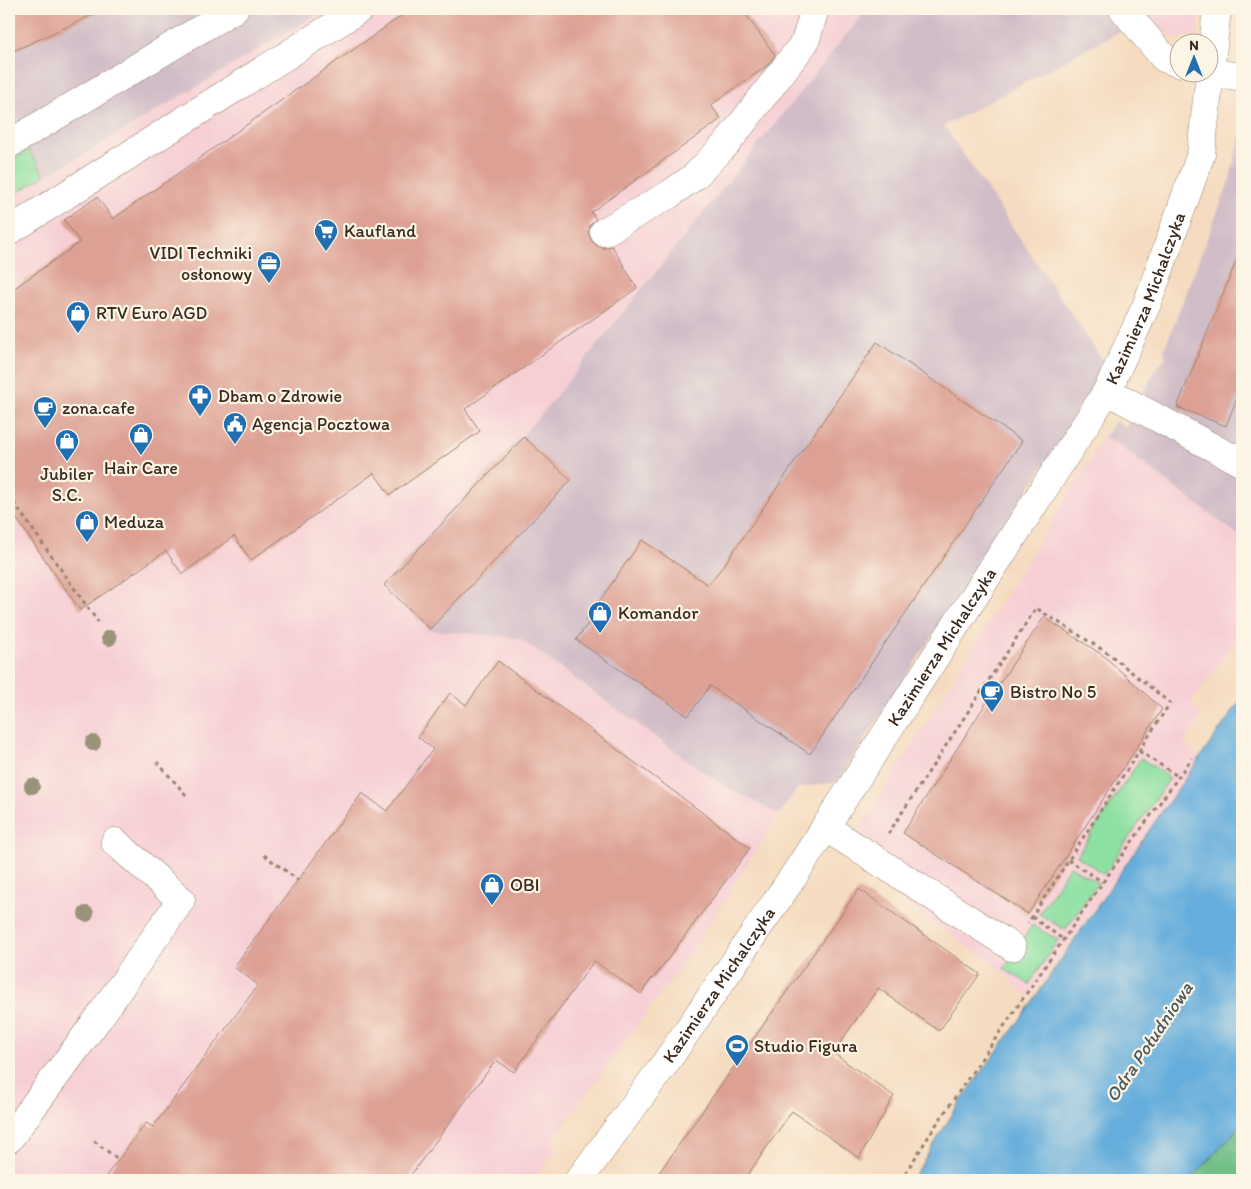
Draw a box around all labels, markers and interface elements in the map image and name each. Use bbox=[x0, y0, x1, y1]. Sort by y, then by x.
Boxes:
north arrow bbox=[1168, 32, 1218, 82]
text: N bbox=[1189, 37, 1199, 54]
street label: Kazimierza Michalczyka bbox=[1100, 209, 1190, 388]
supermarket icon: Kaufland bbox=[313, 218, 339, 252]
place label: Kaufland bbox=[344, 220, 416, 242]
place label: VIDI Techniki osłonowy bbox=[150, 242, 253, 285]
office icon: VIDI Techniki osłonowy bbox=[256, 250, 282, 284]
shop icon: RTV Euro AGD bbox=[65, 300, 91, 334]
place label: RTV Euro AGD bbox=[96, 302, 207, 324]
pharmacy icon: Dbam o Zdrowie bbox=[187, 383, 213, 417]
place label: Dbam o Zdrowie bbox=[218, 385, 342, 407]
cafe icon: zona.cafe bbox=[32, 395, 58, 429]
place label: zona.cafe bbox=[62, 397, 135, 419]
public building icon: Agencja Pocztowa bbox=[222, 411, 248, 445]
place label: Agencja Pocztowa bbox=[252, 413, 390, 435]
shop icon: Hair Care bbox=[128, 422, 154, 456]
shop icon: Jubiler S.C. bbox=[54, 428, 80, 462]
place label: Hair Care bbox=[104, 457, 178, 479]
place label: Jubiler S.C. bbox=[40, 463, 95, 506]
shop icon: Meduza bbox=[74, 509, 100, 543]
place label: Meduza bbox=[104, 511, 165, 533]
street label: Kazimierza Michalczyka bbox=[883, 563, 1001, 730]
shop icon: Komandor bbox=[587, 600, 613, 634]
place label: Komandor bbox=[618, 602, 699, 624]
cafe icon: Bistro No 5 bbox=[979, 679, 1005, 713]
place label: Bistro No 5 bbox=[1010, 681, 1096, 703]
shop icon: OBI bbox=[479, 872, 505, 906]
place label: OBI bbox=[510, 874, 539, 896]
street label: Kazimierza Michalczyka bbox=[658, 903, 780, 1067]
water label: Odra Południowa bbox=[1100, 977, 1198, 1106]
sports icon: Studio Figura bbox=[724, 1033, 750, 1067]
place label: Studio Figura bbox=[754, 1035, 858, 1057]

